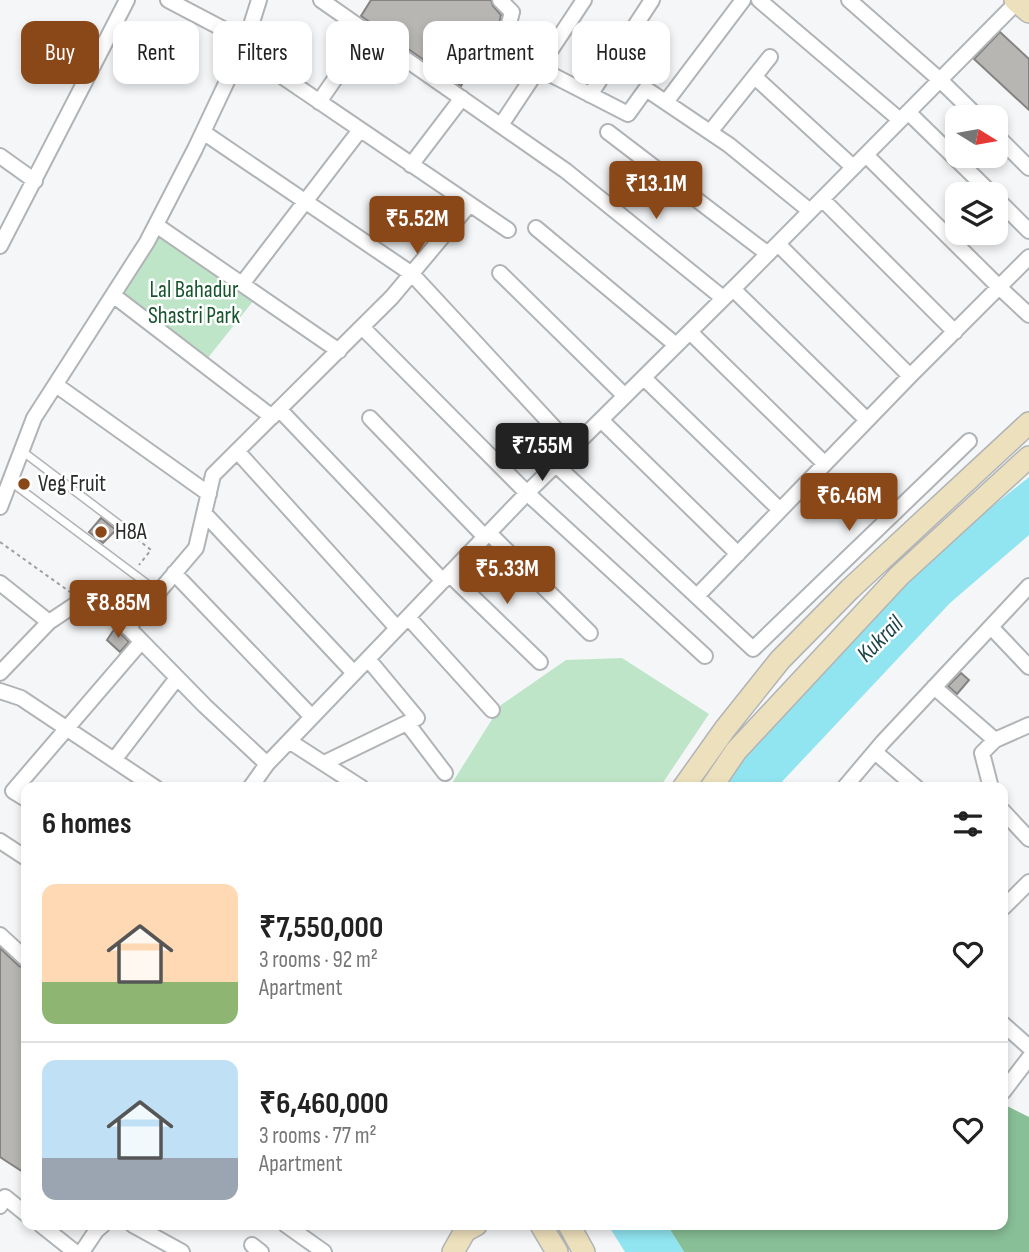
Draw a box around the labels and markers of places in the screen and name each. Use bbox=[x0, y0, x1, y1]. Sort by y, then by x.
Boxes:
pin: ₹13.1M bbox=[599, 162, 713, 221]
pin: ₹5.52M bbox=[360, 196, 474, 256]
pin: ₹7.55M bbox=[485, 424, 599, 483]
place label: Veg Fruit bbox=[38, 470, 106, 498]
pin: ₹6.46M bbox=[792, 474, 906, 533]
marker: Veg Fruit bbox=[16, 476, 32, 492]
place label: H8A bbox=[115, 518, 147, 546]
marker: H8A bbox=[93, 524, 109, 540]
pin: ₹5.33M bbox=[450, 546, 564, 606]
pin: ₹8.85M bbox=[61, 580, 175, 640]

